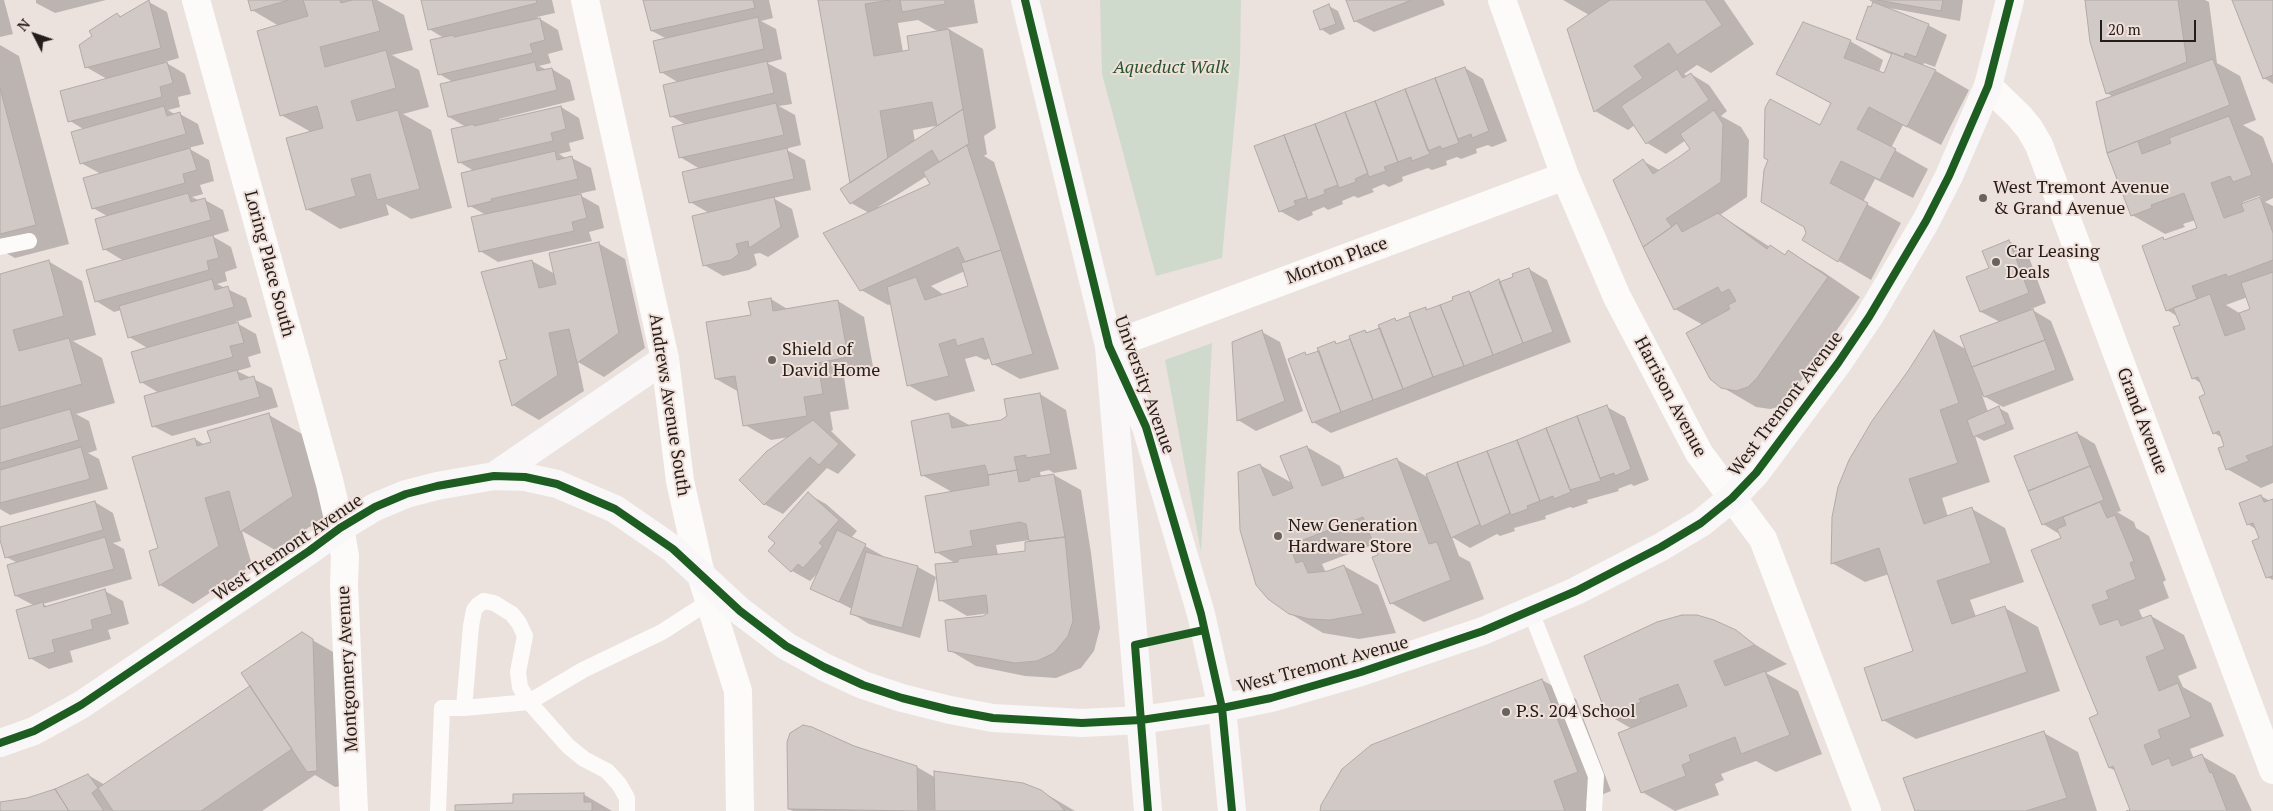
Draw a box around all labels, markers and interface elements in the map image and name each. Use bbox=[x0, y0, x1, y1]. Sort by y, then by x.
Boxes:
north arrow bbox=[10, 10, 60, 60]
scale bar bbox=[2103, 10, 2199, 42]
text: N bbox=[13, 15, 34, 35]
text: 20 m bbox=[2108, 19, 2141, 39]
park label: Aqueduct Walk bbox=[1113, 57, 1229, 79]
place label: West Tremont Avenue & Grand Avenue bbox=[1993, 177, 2169, 220]
street label: Loring Place South bbox=[239, 188, 299, 340]
marker: West Tremont Avenue & Grand Avenue bbox=[1977, 192, 1989, 204]
street label: Morton Place bbox=[1283, 233, 1391, 289]
place label: Car Leasing Deals bbox=[2006, 241, 2099, 284]
marker: Car Leasing Deals bbox=[1990, 256, 2002, 268]
street label: Andrews Avenue South bbox=[644, 312, 694, 498]
street label: University Avenue bbox=[1109, 313, 1179, 457]
street label: West Tremont Avenue bbox=[1724, 327, 1848, 481]
street label: Harrison Avenue bbox=[1629, 333, 1711, 461]
place label: Shield of David Home bbox=[782, 339, 880, 382]
marker: Shield of David Home bbox=[766, 354, 778, 366]
street label: Grand Avenue bbox=[2112, 365, 2172, 477]
street label: West Tremont Avenue bbox=[209, 490, 367, 606]
place label: New Generation Hardware Store bbox=[1288, 515, 1418, 558]
marker: New Generation Hardware Store bbox=[1272, 530, 1284, 542]
street label: Montgomery Avenue bbox=[333, 585, 363, 753]
street label: West Tremont Avenue bbox=[1235, 632, 1411, 698]
place label: P.S. 204 School bbox=[1516, 701, 1636, 723]
marker: P.S. 204 School bbox=[1500, 706, 1512, 718]

